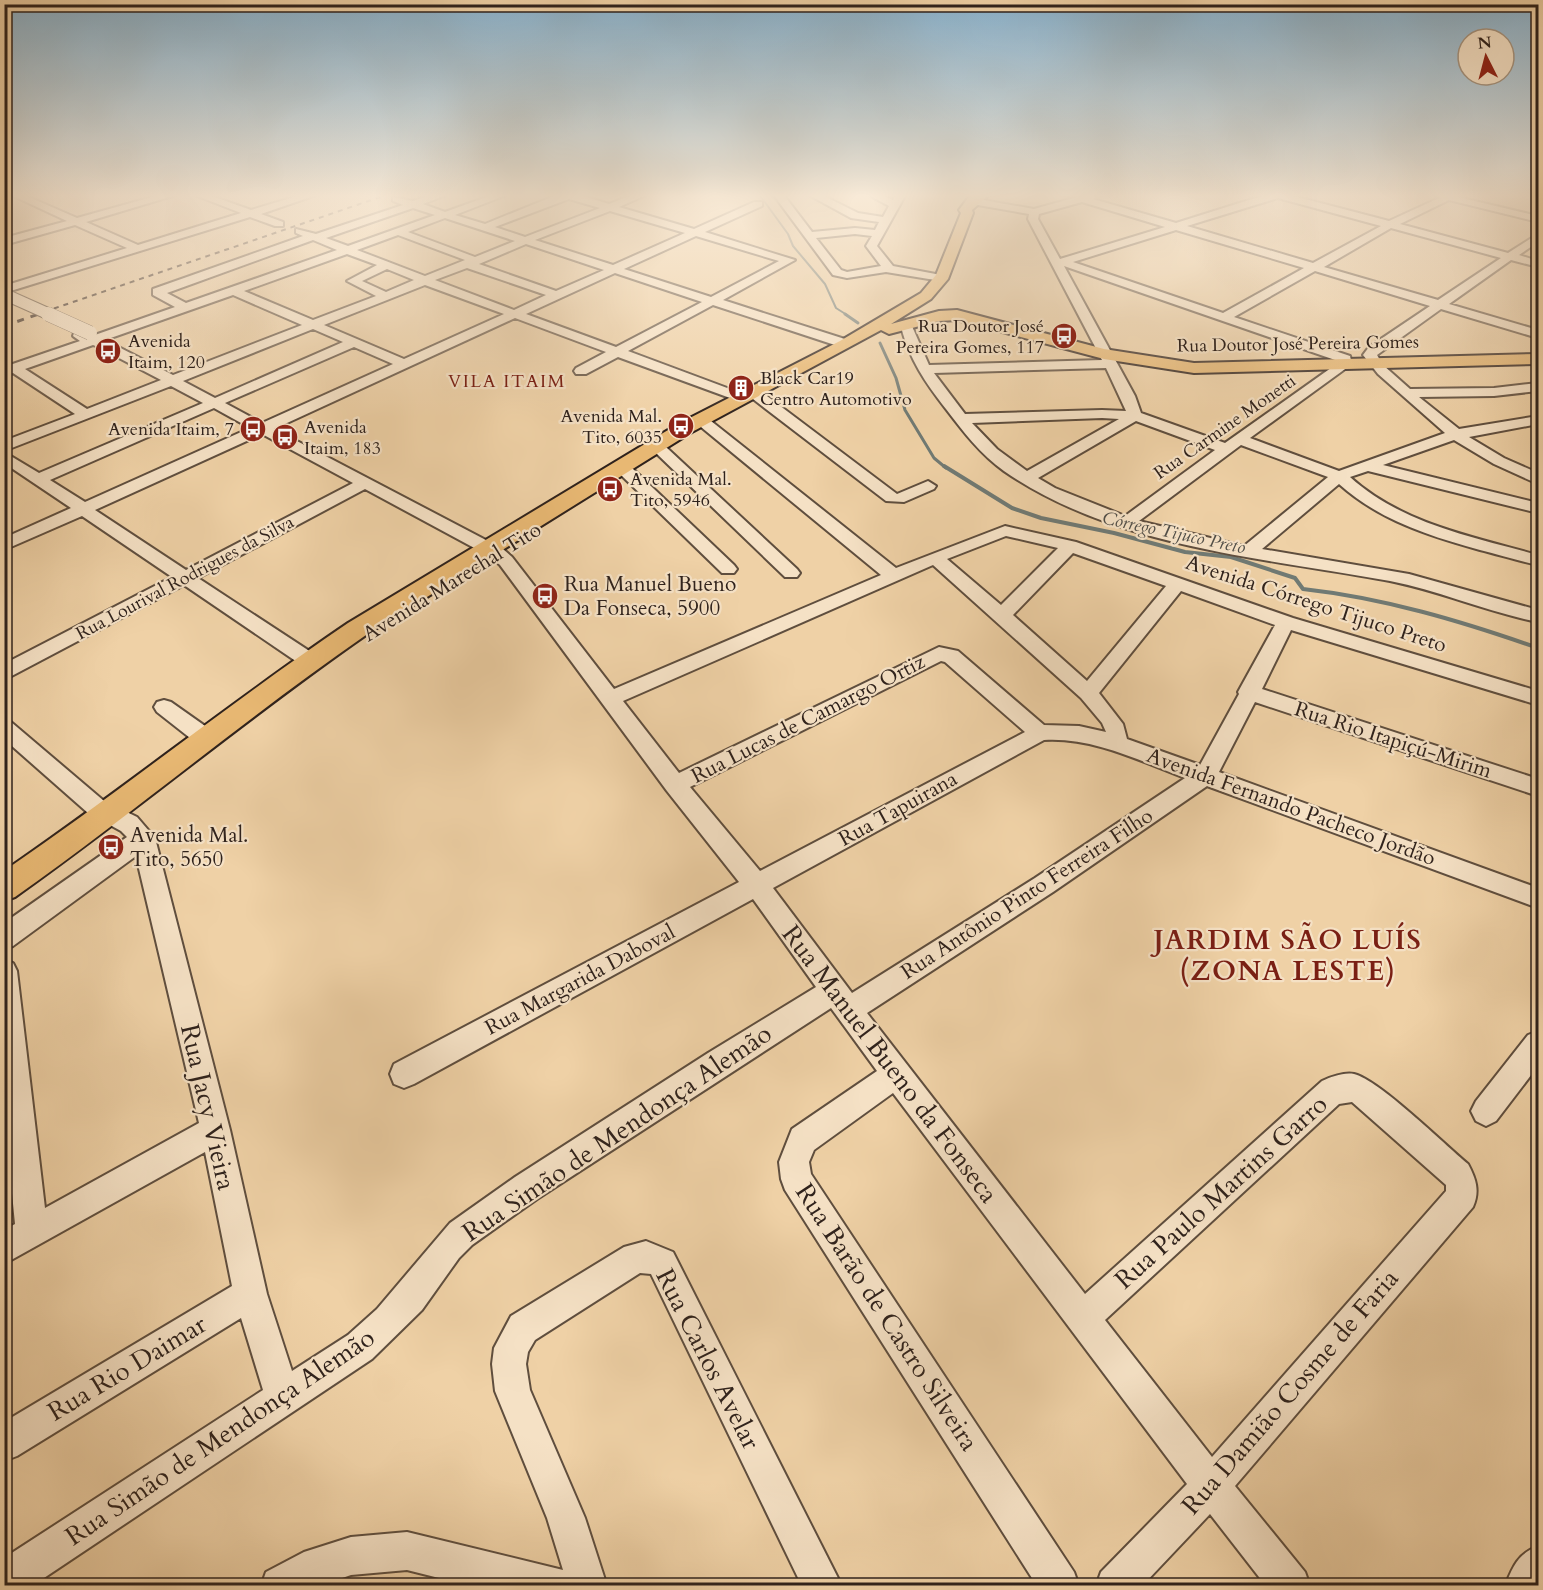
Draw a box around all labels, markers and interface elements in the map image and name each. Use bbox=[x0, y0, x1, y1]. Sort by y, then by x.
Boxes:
north arrow bbox=[1456, 27, 1516, 87]
text: N bbox=[1476, 31, 1493, 55]
place label: Rua Doutor José Pereira Gomes, 117 bbox=[896, 314, 1044, 360]
bus stop icon: Rua Doutor José Pereira Gomes, 117 bbox=[1049, 321, 1079, 351]
place label: Avenida Itaim, 120 bbox=[128, 329, 205, 375]
street label: Rua Doutor José Pereira Gomes bbox=[1177, 329, 1419, 359]
bus stop icon: Avenida Itaim, 120 bbox=[93, 336, 123, 366]
place label: Black Car19 Centro Automotivo bbox=[760, 366, 912, 412]
district label: VILA ITAIM bbox=[448, 369, 566, 394]
street label: Rua Carmine Monetti bbox=[1149, 369, 1301, 485]
building icon: Black Car19 Centro Automotivo bbox=[726, 373, 756, 403]
place label: Avenida Mal. Tito, 6035 bbox=[561, 404, 662, 450]
bus stop icon: Avenida Mal. Tito, 6035 bbox=[666, 411, 696, 441]
bus stop icon: Avenida Itaim, 7 bbox=[238, 414, 268, 444]
place label: Avenida Itaim, 183 bbox=[304, 415, 381, 461]
place label: Avenida Itaim, 7 bbox=[108, 417, 234, 442]
bus stop icon: Avenida Itaim, 183 bbox=[270, 422, 300, 452]
place label: Avenida Mal. Tito, 5946 bbox=[630, 467, 731, 513]
bus stop icon: Avenida Mal. Tito, 5946 bbox=[595, 474, 625, 504]
water label: Córrego Tijuco Preto bbox=[1100, 506, 1248, 560]
street label: Rua Lourival Rodrigues da Silva bbox=[72, 510, 299, 646]
street label: Avenida Marechal Tito bbox=[357, 515, 547, 649]
street label: Avenida Córrego Tijuco Preto bbox=[1182, 548, 1450, 660]
place label: Rua Manuel Bueno Da Fonseca, 5900 bbox=[564, 570, 736, 623]
bus stop icon: Rua Manuel Bueno Da Fonseca, 5900 bbox=[530, 581, 560, 611]
street label: Rua Lucas de Camargo Ortiz bbox=[686, 647, 930, 791]
street label: Rua Rio Itapiçú-Mirim bbox=[1291, 694, 1496, 786]
street label: Avenida Fernando Pacheco Jordão bbox=[1142, 741, 1440, 873]
street label: Rua Tapuirana bbox=[833, 764, 963, 854]
street label: Rua Antônio Pinto Ferreira Filho bbox=[895, 801, 1159, 987]
place label: Avenida Mal. Tito, 5650 bbox=[130, 821, 248, 874]
bus stop icon: Avenida Mal. Tito, 5650 bbox=[96, 832, 126, 862]
street label: Rua Margarida Daboval bbox=[480, 918, 680, 1042]
street label: Rua Manuel Bueno da Fonseca bbox=[774, 918, 1006, 1210]
district label: JARDIM SÃO LUÍS (ZONA LESTE) bbox=[1150, 922, 1422, 990]
street label: Rua Simão de Mendonça Alemão bbox=[456, 1016, 778, 1250]
street label: Rua Jacy Vieira bbox=[172, 1021, 244, 1193]
street label: Rua Paulo Martins Garro bbox=[1107, 1087, 1335, 1297]
street label: Rua Barão de Castro Silveira bbox=[787, 1176, 987, 1458]
street label: Rua Damião Cosme de Faria bbox=[1174, 1262, 1406, 1522]
street label: Rua Carlos Avelar bbox=[647, 1263, 769, 1456]
street label: Rua Rio Daimar bbox=[41, 1307, 213, 1429]
street label: Rua Simão de Mendonça Alemão bbox=[59, 1320, 381, 1554]

